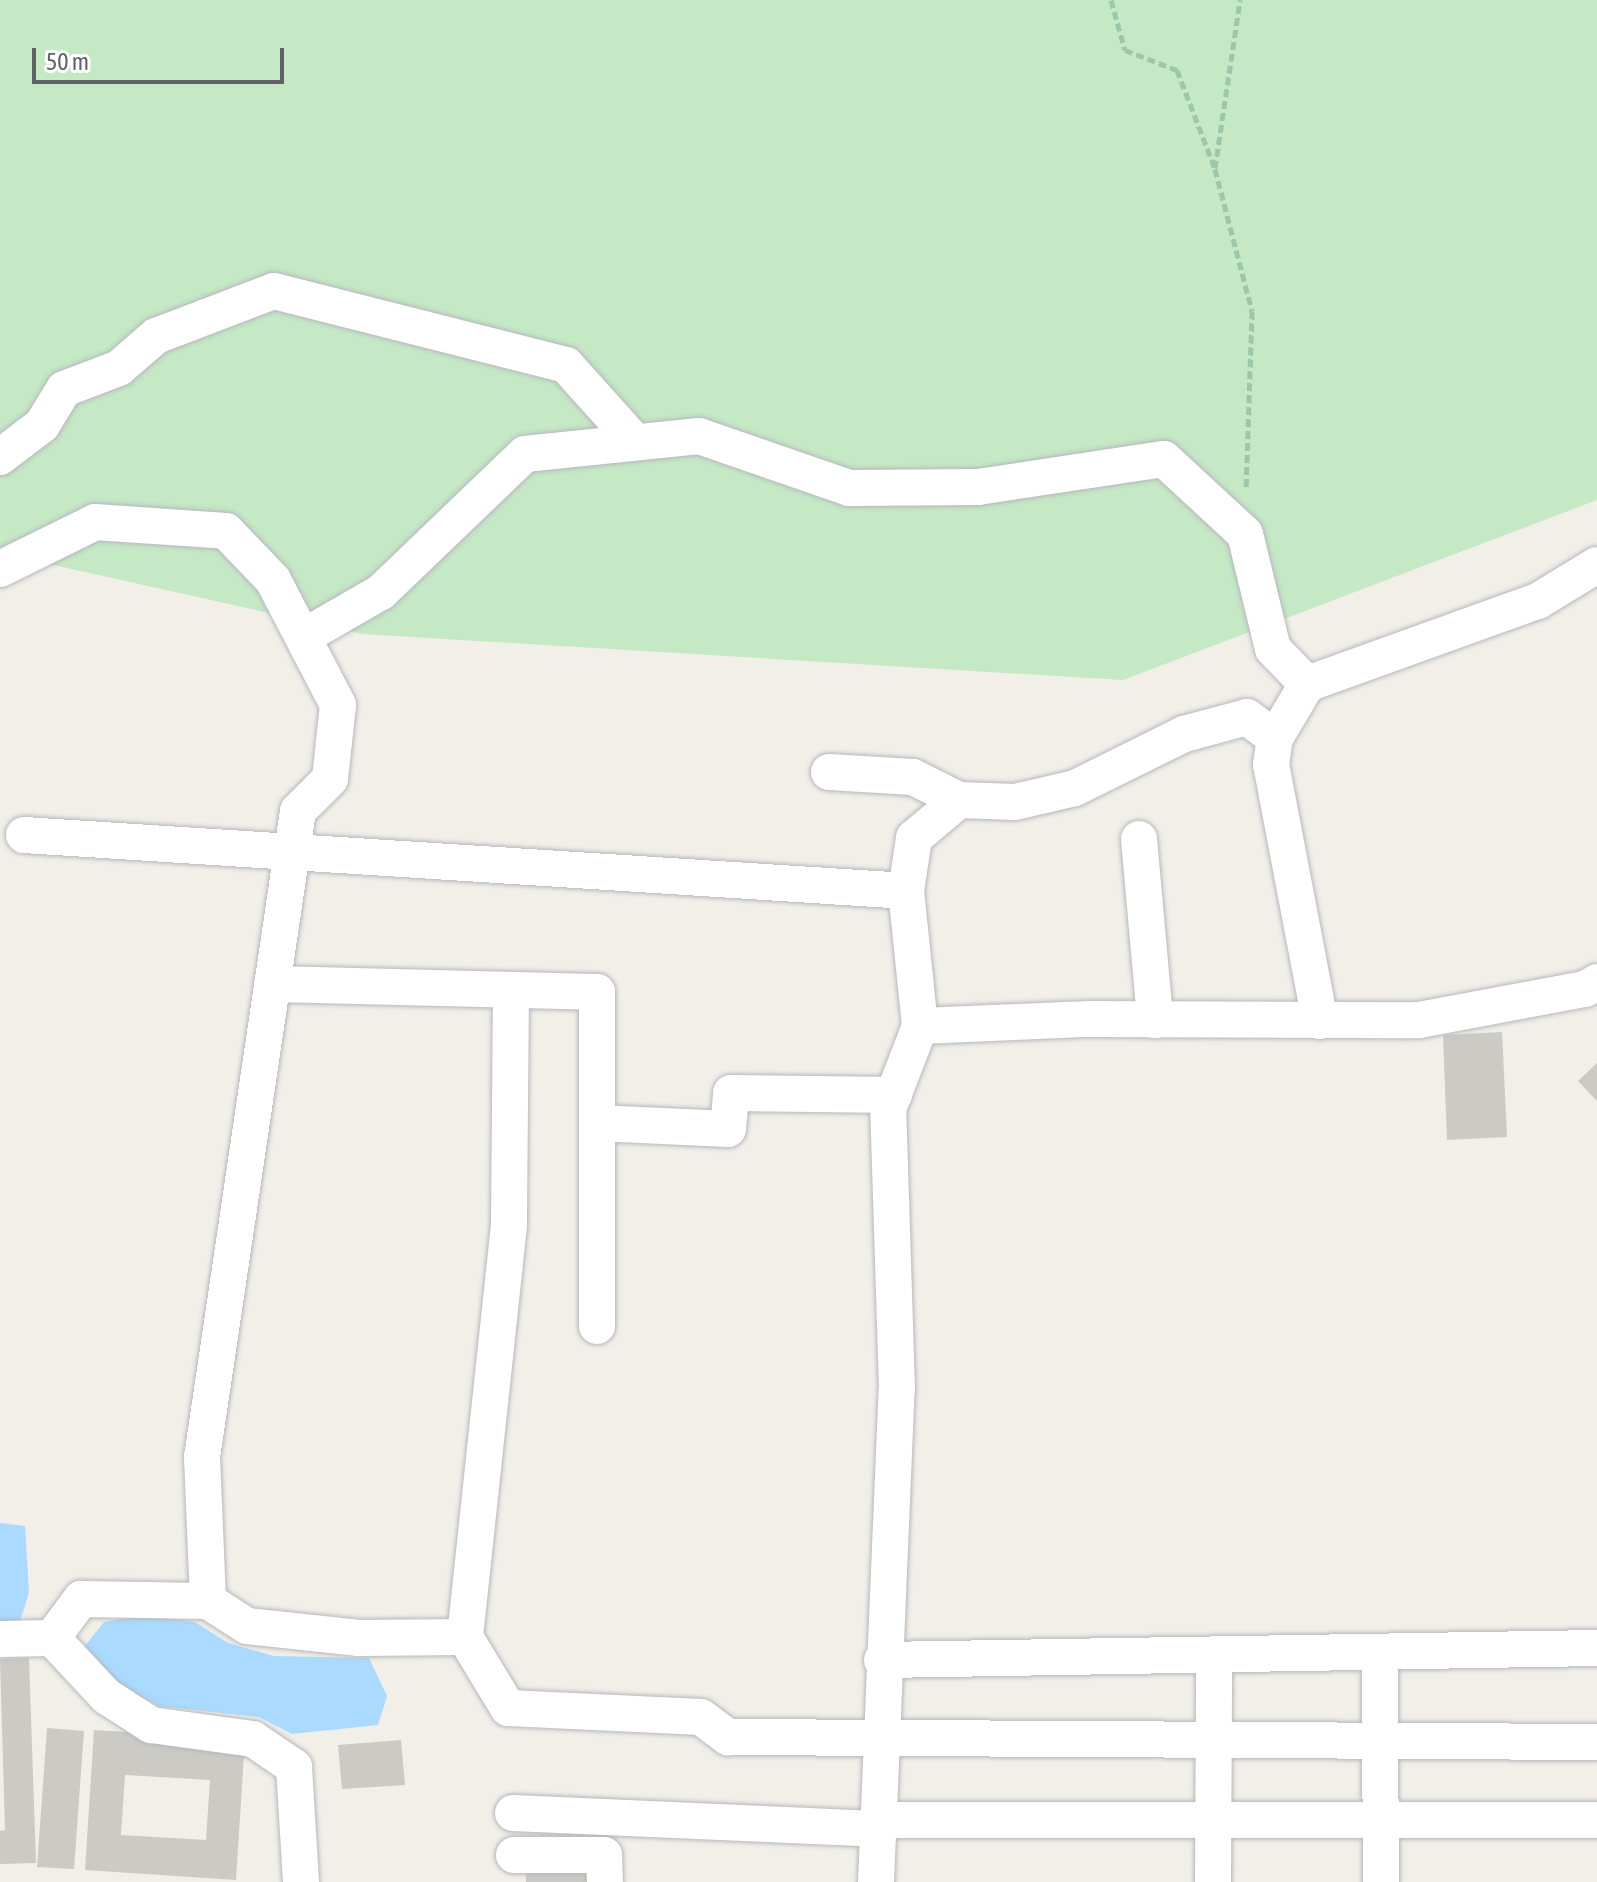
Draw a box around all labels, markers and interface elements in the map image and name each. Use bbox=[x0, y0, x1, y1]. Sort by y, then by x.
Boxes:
scale bar bbox=[36, 32, 288, 82]
text: 50 m bbox=[46, 48, 89, 75]

